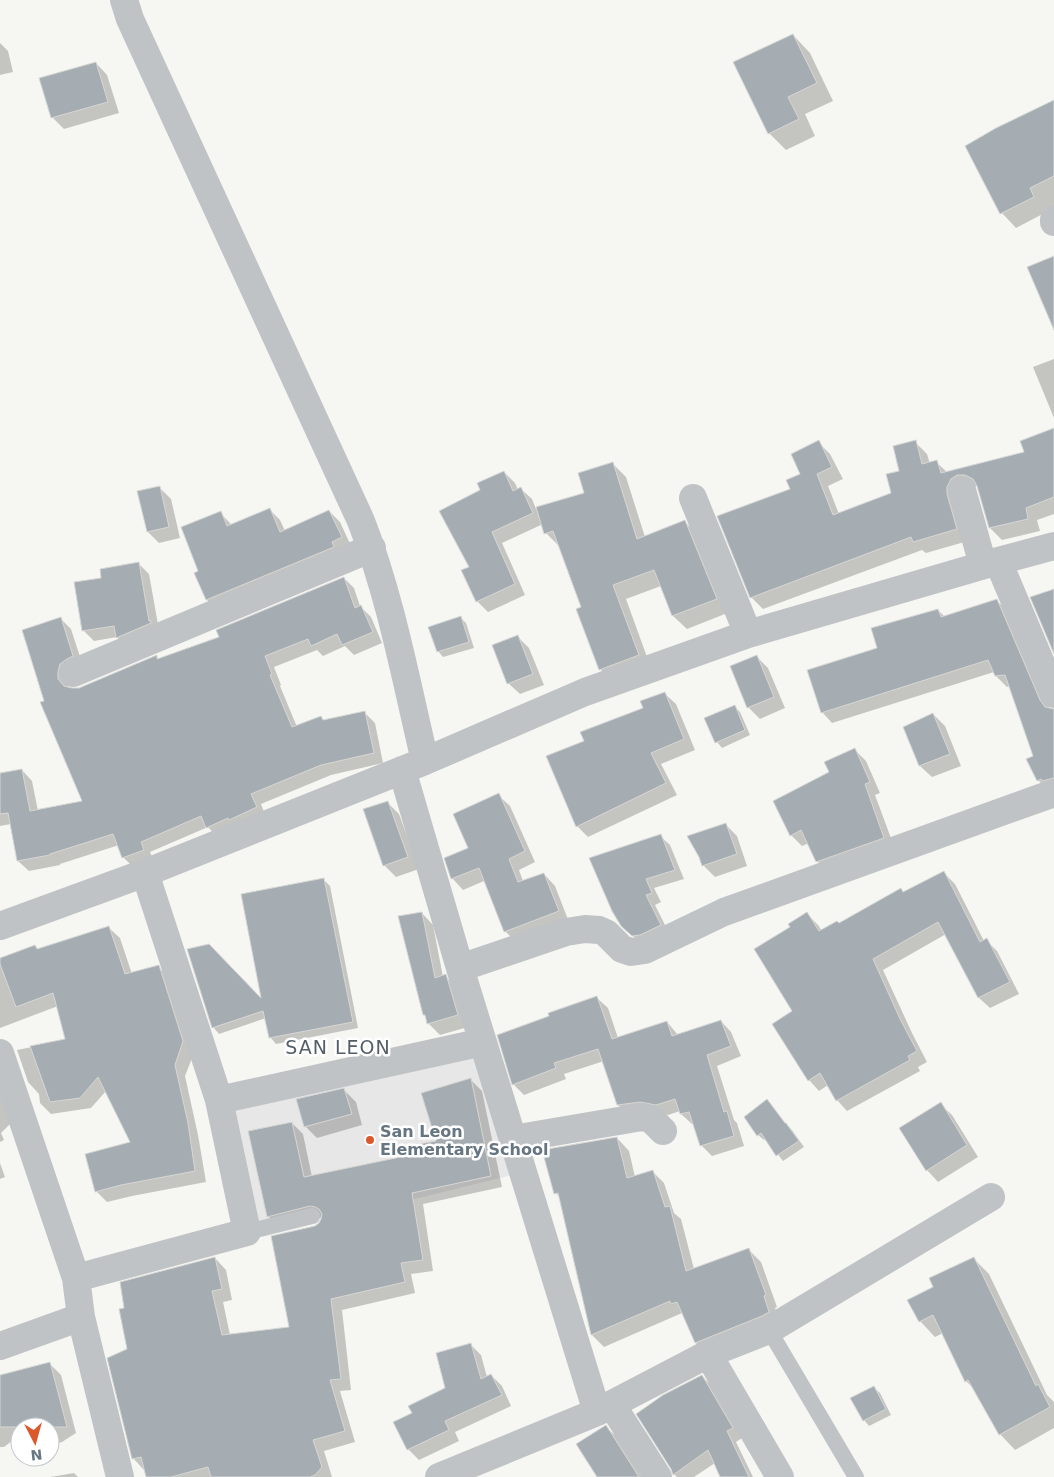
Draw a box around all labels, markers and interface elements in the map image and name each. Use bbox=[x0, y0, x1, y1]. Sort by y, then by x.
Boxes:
district label: SAN LEON bbox=[285, 1036, 391, 1058]
place label: San Leon Elementary School bbox=[380, 1122, 548, 1159]
marker: San Leon Elementary School bbox=[364, 1134, 376, 1146]
north arrow bbox=[10, 1417, 60, 1467]
text: N bbox=[30, 1446, 43, 1463]

